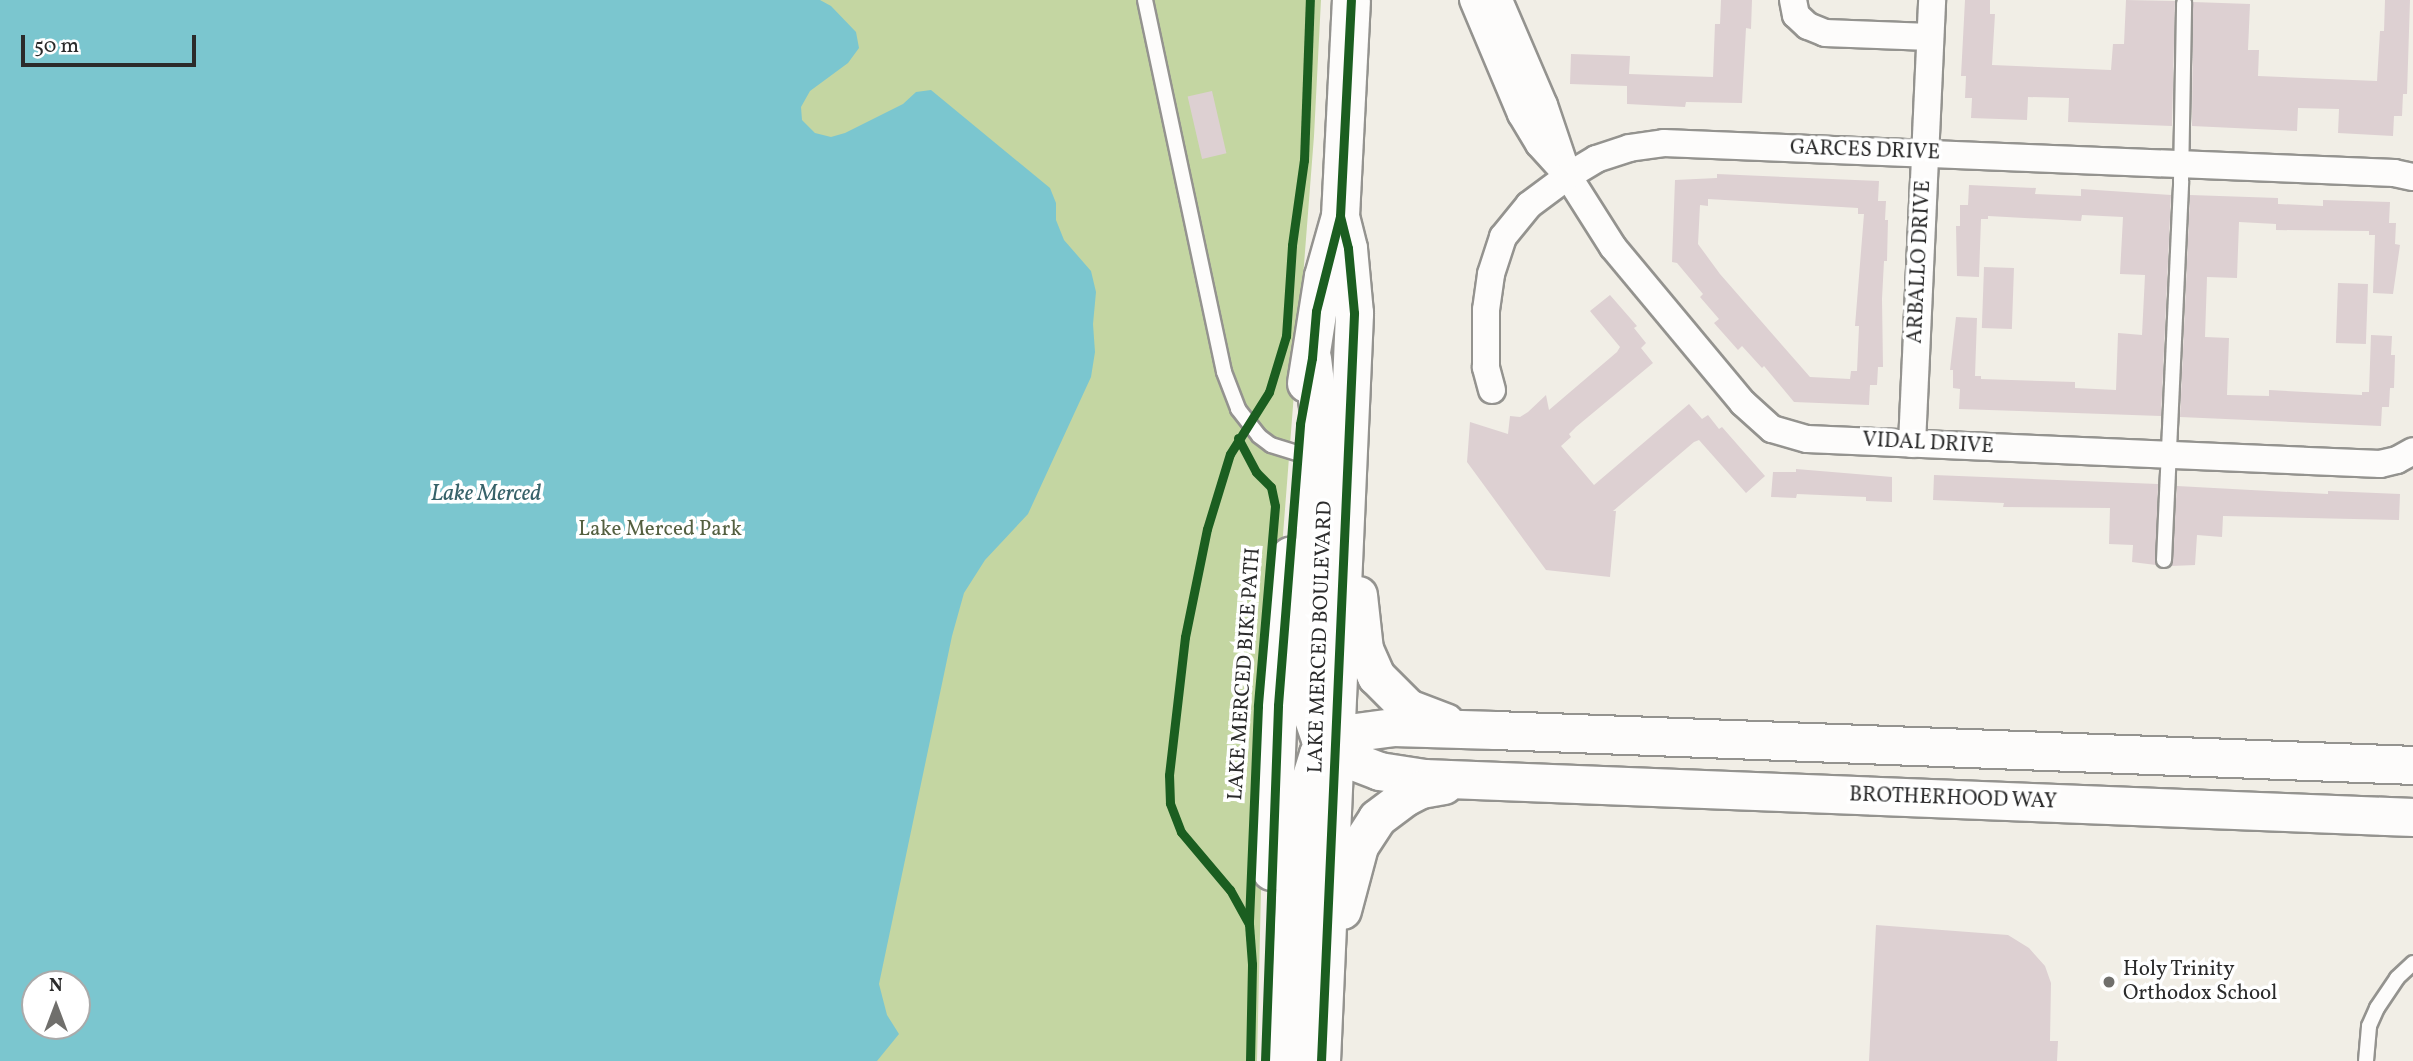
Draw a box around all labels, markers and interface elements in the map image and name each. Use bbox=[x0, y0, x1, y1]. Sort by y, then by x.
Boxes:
scale bar bbox=[24, 21, 200, 65]
text: 50 m bbox=[34, 32, 79, 61]
street label: GARCES DRIVE bbox=[1790, 136, 1940, 166]
street label: ARBALLO DRIVE bbox=[1903, 180, 1937, 344]
street label: VIDAL DRIVE bbox=[1862, 428, 1994, 460]
water label: Lake Merced bbox=[431, 480, 541, 508]
street label: LAKE MERCED BOULEVARD bbox=[1304, 500, 1338, 774]
park label: Lake Merced Park bbox=[578, 517, 742, 543]
street label: LAKE MERCED BIKE PATH bbox=[1224, 547, 1266, 801]
street label: BROTHERHOOD WAY bbox=[1848, 783, 2058, 815]
place label: Holy Trinity Orthodox School bbox=[2123, 957, 2277, 1007]
north arrow bbox=[21, 970, 91, 1040]
text: N bbox=[49, 973, 63, 999]
marker: Holy Trinity Orthodox School bbox=[2101, 974, 2117, 990]

